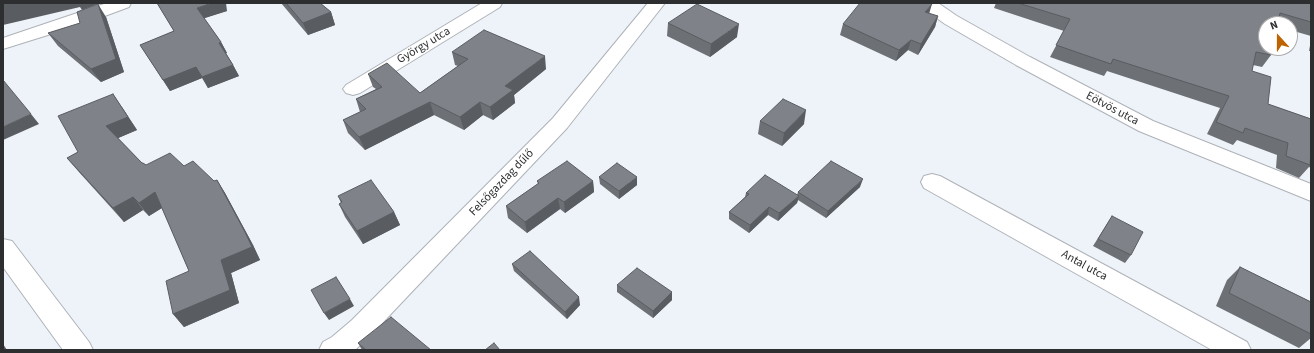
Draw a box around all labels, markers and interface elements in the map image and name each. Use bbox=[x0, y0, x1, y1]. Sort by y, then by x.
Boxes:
north arrow bbox=[1258, 16, 1298, 56]
text: N bbox=[1268, 17, 1280, 34]
street label: György utca bbox=[395, 24, 453, 68]
street label: Eötvös utca bbox=[1083, 89, 1141, 129]
street label: Felsőgazdag dűlő bbox=[467, 147, 537, 219]
street label: Antal utca bbox=[1059, 248, 1109, 284]

